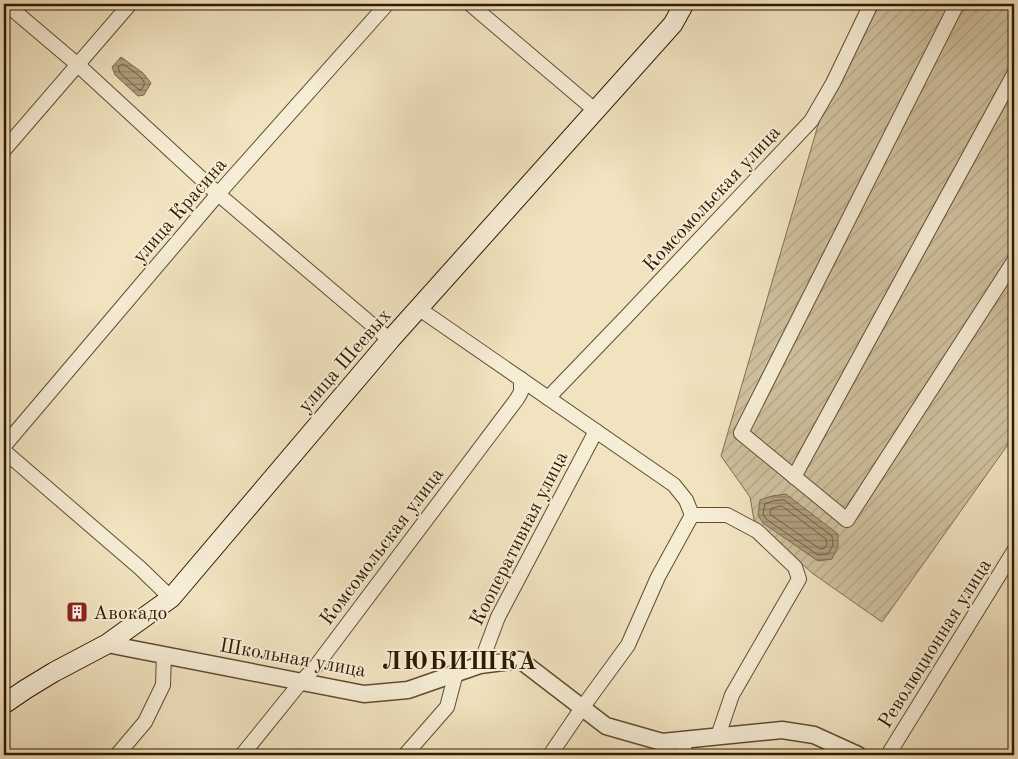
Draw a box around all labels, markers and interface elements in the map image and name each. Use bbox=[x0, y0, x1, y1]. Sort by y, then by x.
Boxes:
street label: Комсомольская улица bbox=[640, 123, 785, 276]
street label: улица Красина bbox=[130, 155, 231, 268]
street label: улица Шеевых bbox=[295, 306, 396, 417]
street label: Кооперативная улица bbox=[467, 448, 572, 629]
street label: Комсомольская улица bbox=[317, 465, 448, 630]
street label: Революционная улица bbox=[876, 556, 996, 732]
building icon: Авокадо bbox=[65, 600, 89, 624]
place label: Авокадо bbox=[93, 604, 167, 624]
street label: Школьная улица bbox=[218, 636, 368, 682]
district label: ЛЮБИШКА bbox=[382, 650, 538, 675]

